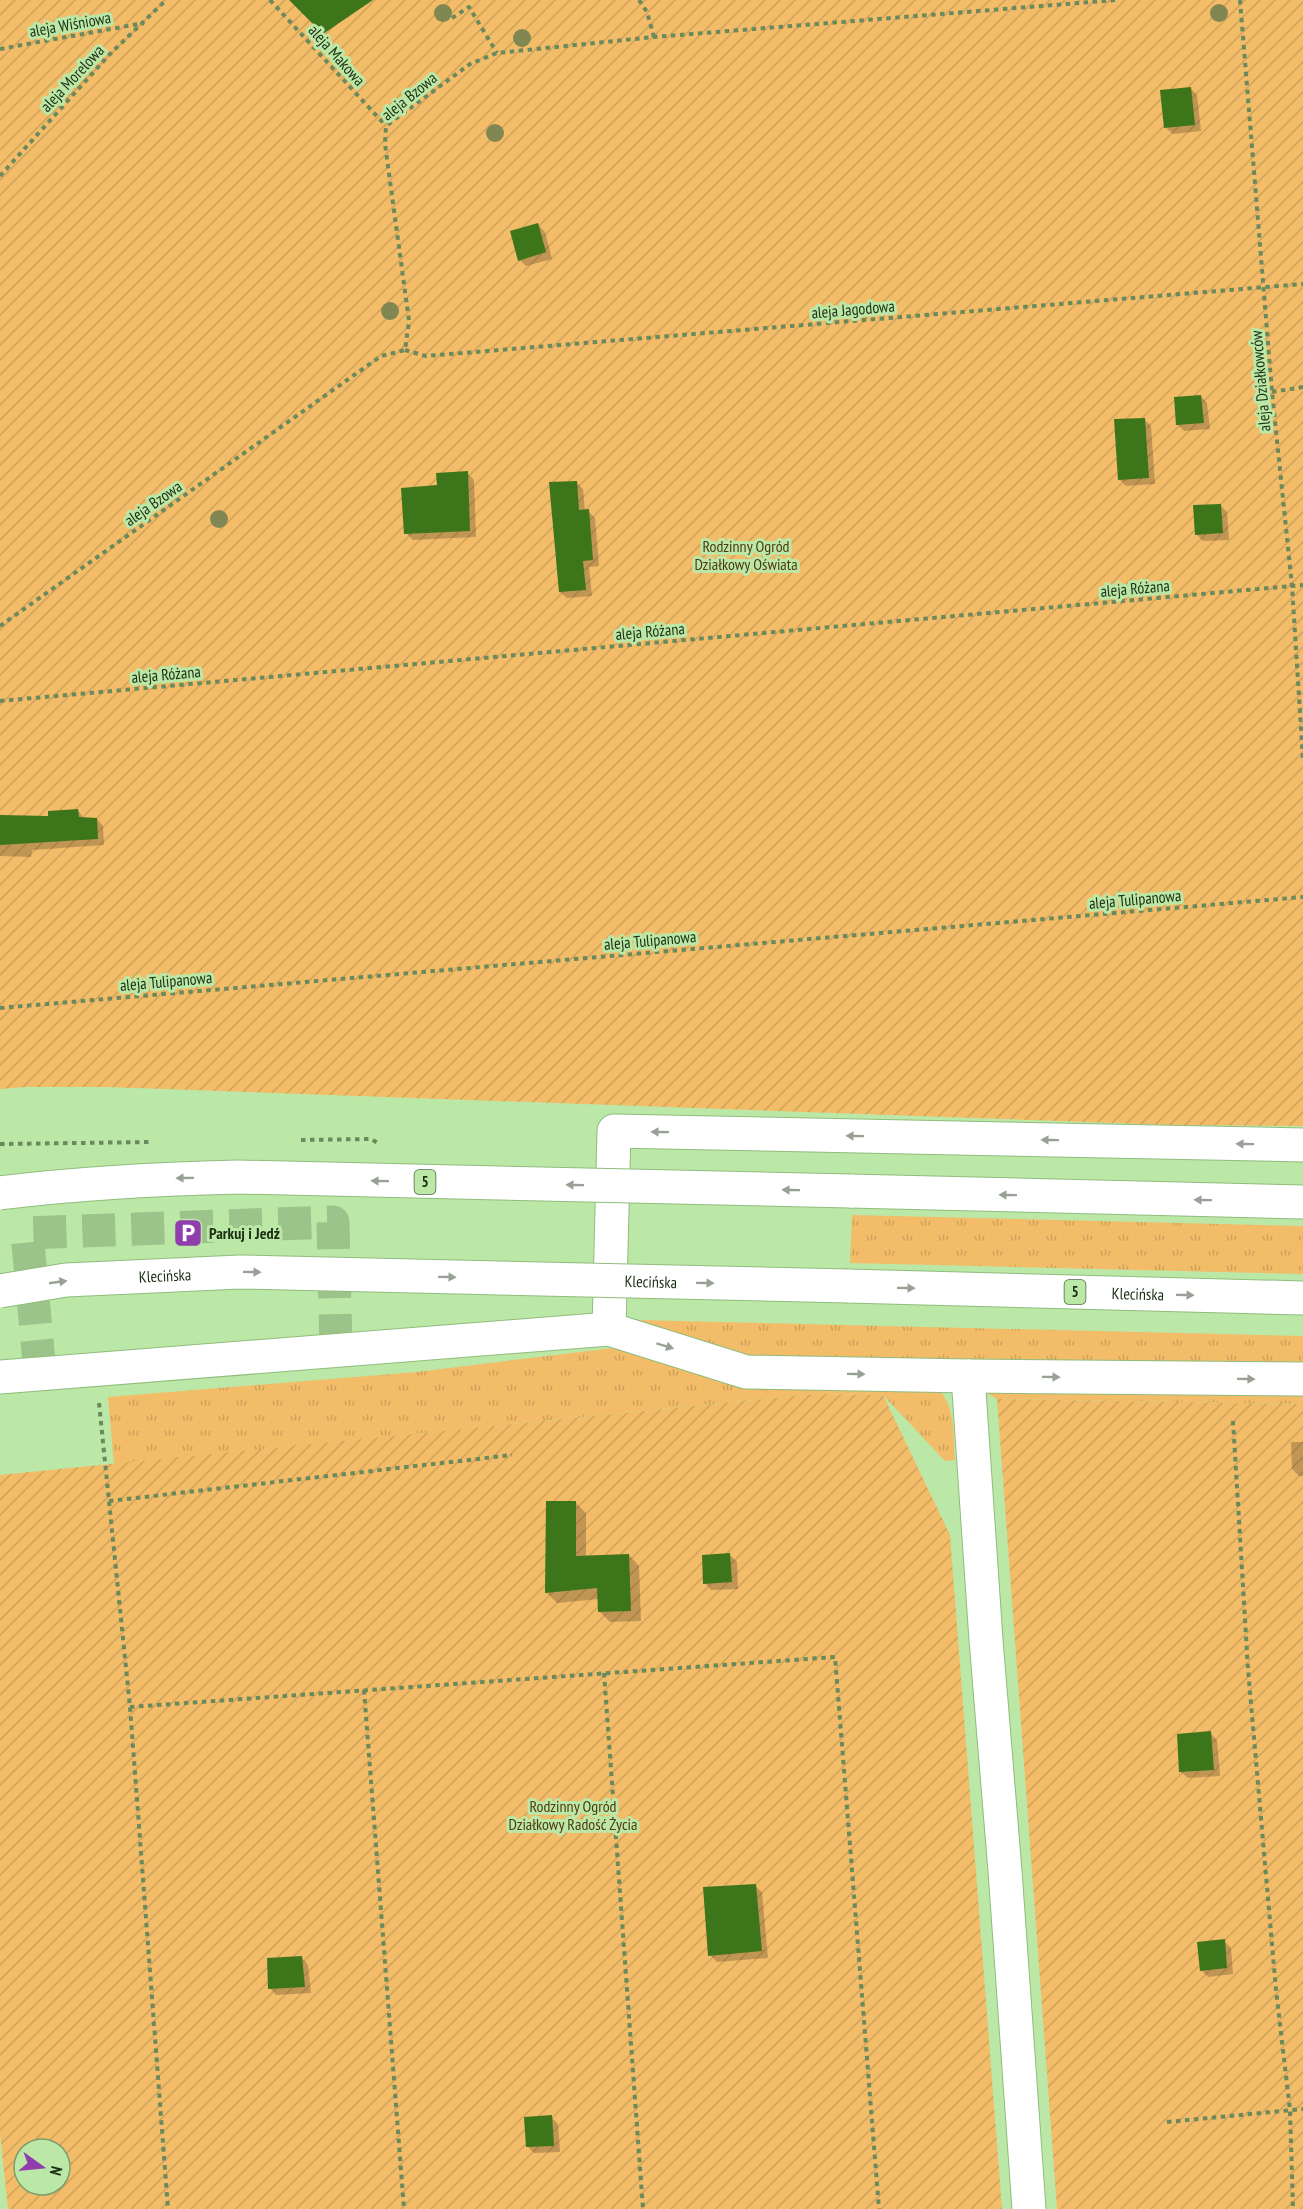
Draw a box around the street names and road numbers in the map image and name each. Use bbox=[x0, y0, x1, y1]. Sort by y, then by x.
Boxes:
street label: aleja Wiśniowa bbox=[28, 7, 112, 41]
street label: aleja Makowa bbox=[304, 20, 370, 90]
street label: aleja Morelowa bbox=[36, 40, 108, 116]
street label: aleja Bzowa bbox=[377, 68, 441, 124]
street label: aleja Jagodowa bbox=[810, 295, 896, 323]
street label: aleja Działkowców bbox=[1246, 329, 1274, 432]
street label: aleja Bzowa bbox=[120, 476, 186, 530]
street label: aleja Różana bbox=[1100, 575, 1170, 601]
street label: aleja Różana bbox=[615, 618, 685, 644]
street label: aleja Różana bbox=[131, 661, 201, 687]
street label: aleja Tulipanowa bbox=[1088, 885, 1182, 913]
street label: aleja Tulipanowa bbox=[603, 926, 697, 954]
street label: aleja Tulipanowa bbox=[119, 967, 213, 995]
road number: 5 bbox=[414, 1170, 436, 1194]
street label: Klecińska bbox=[138, 1264, 192, 1287]
street label: Klecińska bbox=[624, 1271, 677, 1292]
road number: 5 bbox=[1064, 1280, 1086, 1304]
street label: Klecińska bbox=[1111, 1283, 1164, 1304]

